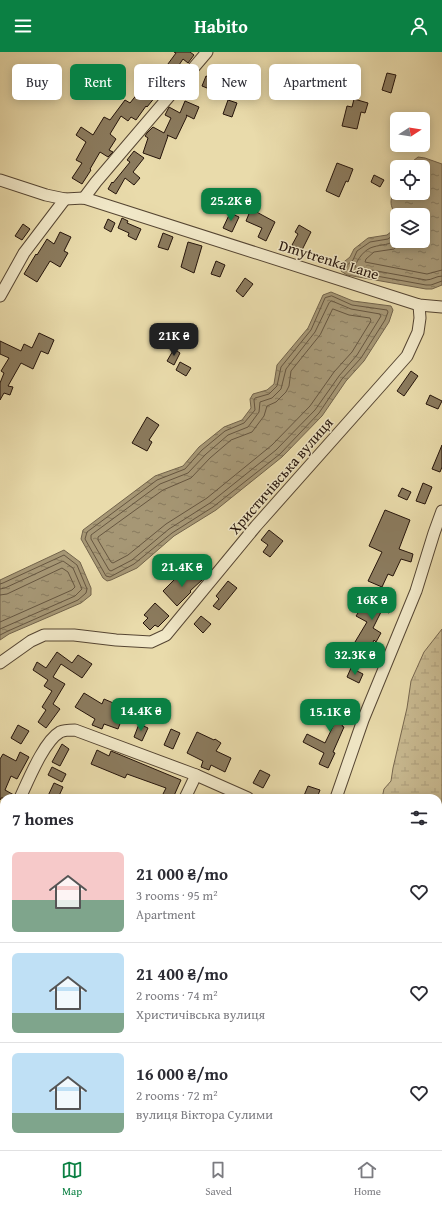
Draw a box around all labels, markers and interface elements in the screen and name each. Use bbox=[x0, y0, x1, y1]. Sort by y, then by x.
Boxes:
text: Habito bbox=[194, 13, 248, 40]
icon: menu bbox=[12, 15, 34, 37]
icon: person bbox=[408, 15, 430, 37]
chip: Buy bbox=[12, 64, 62, 100]
chip: Rent bbox=[70, 64, 126, 100]
chip: Filters bbox=[134, 64, 199, 100]
chip: New bbox=[207, 64, 261, 100]
chip: Apartment bbox=[269, 64, 361, 100]
north arrow bbox=[390, 112, 430, 152]
map controls bbox=[390, 112, 430, 248]
button: locate bbox=[390, 160, 430, 200]
pin: 25.2K ₴ bbox=[194, 188, 268, 222]
text: 25.2K ₴ bbox=[210, 191, 252, 210]
button: layers bbox=[390, 208, 430, 248]
street label: Dmytrenka Lane bbox=[277, 234, 382, 285]
pin: 21K ₴ bbox=[146, 323, 202, 357]
text: 21K ₴ bbox=[158, 326, 190, 345]
street label: Христичівська вулиця bbox=[224, 412, 338, 539]
pin: 21.4K ₴ bbox=[145, 554, 219, 588]
text: 21.4K ₴ bbox=[161, 557, 203, 576]
pin: 16K ₴ bbox=[344, 587, 400, 621]
text: 16K ₴ bbox=[356, 590, 388, 609]
pin: 32.3K ₴ bbox=[318, 642, 392, 676]
text: 32.3K ₴ bbox=[334, 645, 376, 664]
pin: 14.4K ₴ bbox=[104, 698, 178, 732]
pin: 15.1K ₴ bbox=[293, 699, 367, 733]
text: 14.4K ₴ bbox=[120, 701, 162, 720]
text: 15.1K ₴ bbox=[309, 702, 351, 721]
text: 7 homes bbox=[12, 806, 74, 831]
icon: filters bbox=[408, 807, 430, 829]
text: 21 000 ₴/mo bbox=[136, 861, 228, 886]
icon: home bbox=[44, 868, 92, 916]
icon: heart bbox=[408, 881, 430, 903]
text: 3 rooms · 95 m² bbox=[136, 886, 218, 905]
text: Apartment bbox=[136, 905, 196, 924]
text: 21 400 ₴/mo bbox=[136, 961, 228, 986]
icon: home bbox=[44, 969, 92, 1017]
icon: heart bbox=[408, 982, 430, 1004]
text: 2 rooms · 74 m² bbox=[136, 986, 218, 1005]
text: Христичівська вулиця bbox=[136, 1005, 265, 1024]
text: 16 000 ₴/mo bbox=[136, 1061, 228, 1086]
icon: home bbox=[44, 1069, 92, 1117]
icon: heart bbox=[408, 1082, 430, 1104]
text: 2 rooms · 72 m² bbox=[136, 1086, 218, 1105]
text: вулиця Віктора Сулими bbox=[136, 1105, 273, 1124]
tab: Map bbox=[61, 1159, 83, 1199]
tab: Saved bbox=[205, 1159, 232, 1199]
tab: Home bbox=[354, 1159, 381, 1199]

